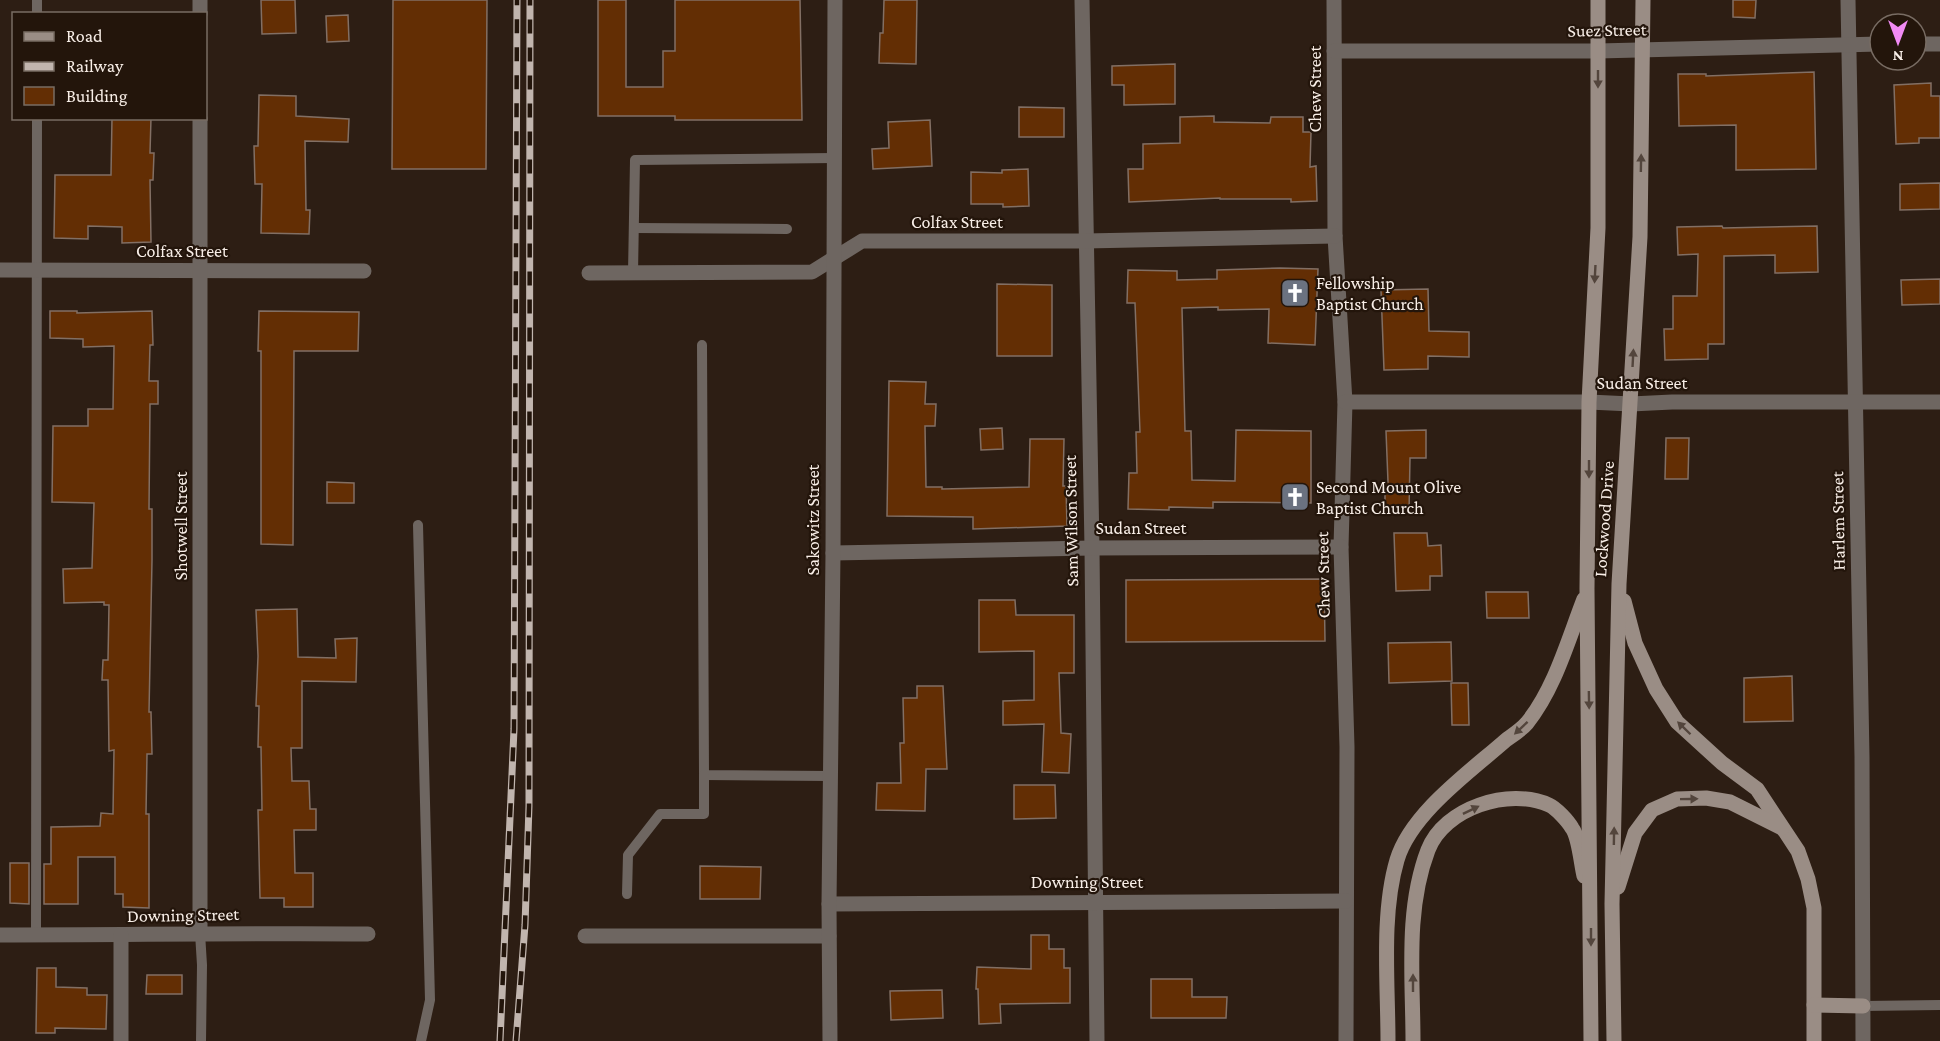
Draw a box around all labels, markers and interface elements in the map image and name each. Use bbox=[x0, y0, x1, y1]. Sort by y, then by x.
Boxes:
legend bbox=[12, 12, 207, 120]
north arrow bbox=[1868, 12, 1928, 72]
street label: Suez Street bbox=[1567, 19, 1648, 41]
text: Road bbox=[66, 26, 103, 46]
street label: Chew Street bbox=[1305, 44, 1325, 132]
text: N bbox=[1892, 48, 1903, 65]
text: Railway bbox=[66, 56, 124, 76]
one-way arrow bbox=[1593, 70, 1603, 89]
text: Building bbox=[66, 86, 128, 106]
one-way arrow bbox=[1637, 154, 1646, 173]
street label: Colfax Street bbox=[911, 212, 1004, 232]
street label: Colfax Street bbox=[136, 241, 229, 261]
one-way arrow bbox=[1591, 265, 1600, 284]
place label: Fellowship Baptist Church bbox=[1316, 273, 1424, 314]
church icon: Fellowship Baptist Church bbox=[1279, 277, 1311, 309]
one-way arrow bbox=[1629, 348, 1638, 367]
street label: Sudan Street bbox=[1597, 373, 1689, 393]
street label: Sam Wilson Street bbox=[1060, 454, 1082, 587]
one-way arrow bbox=[1584, 460, 1593, 479]
street label: Lockwood Drive bbox=[1590, 460, 1618, 578]
street label: Sakowitz Street bbox=[803, 463, 823, 576]
street label: Harlem Street bbox=[1827, 470, 1849, 571]
street label: Shotwell Street bbox=[171, 471, 191, 580]
place label: Second Mount Olive Baptist Church bbox=[1316, 477, 1461, 518]
church icon: Second Mount Olive Baptist Church bbox=[1279, 481, 1311, 513]
street label: Sudan Street bbox=[1096, 518, 1188, 538]
street label: Chew Street bbox=[1312, 530, 1334, 619]
one-way arrow bbox=[1584, 691, 1594, 710]
one-way arrow bbox=[1513, 721, 1528, 735]
one-way arrow bbox=[1677, 721, 1691, 735]
one-way arrow bbox=[1680, 794, 1699, 803]
one-way arrow bbox=[1463, 805, 1480, 815]
one-way arrow bbox=[1609, 826, 1619, 845]
street label: Downing Street bbox=[1031, 872, 1144, 892]
street label: Downing Street bbox=[127, 904, 240, 926]
one-way arrow bbox=[1586, 928, 1596, 947]
one-way arrow bbox=[1408, 973, 1418, 992]

